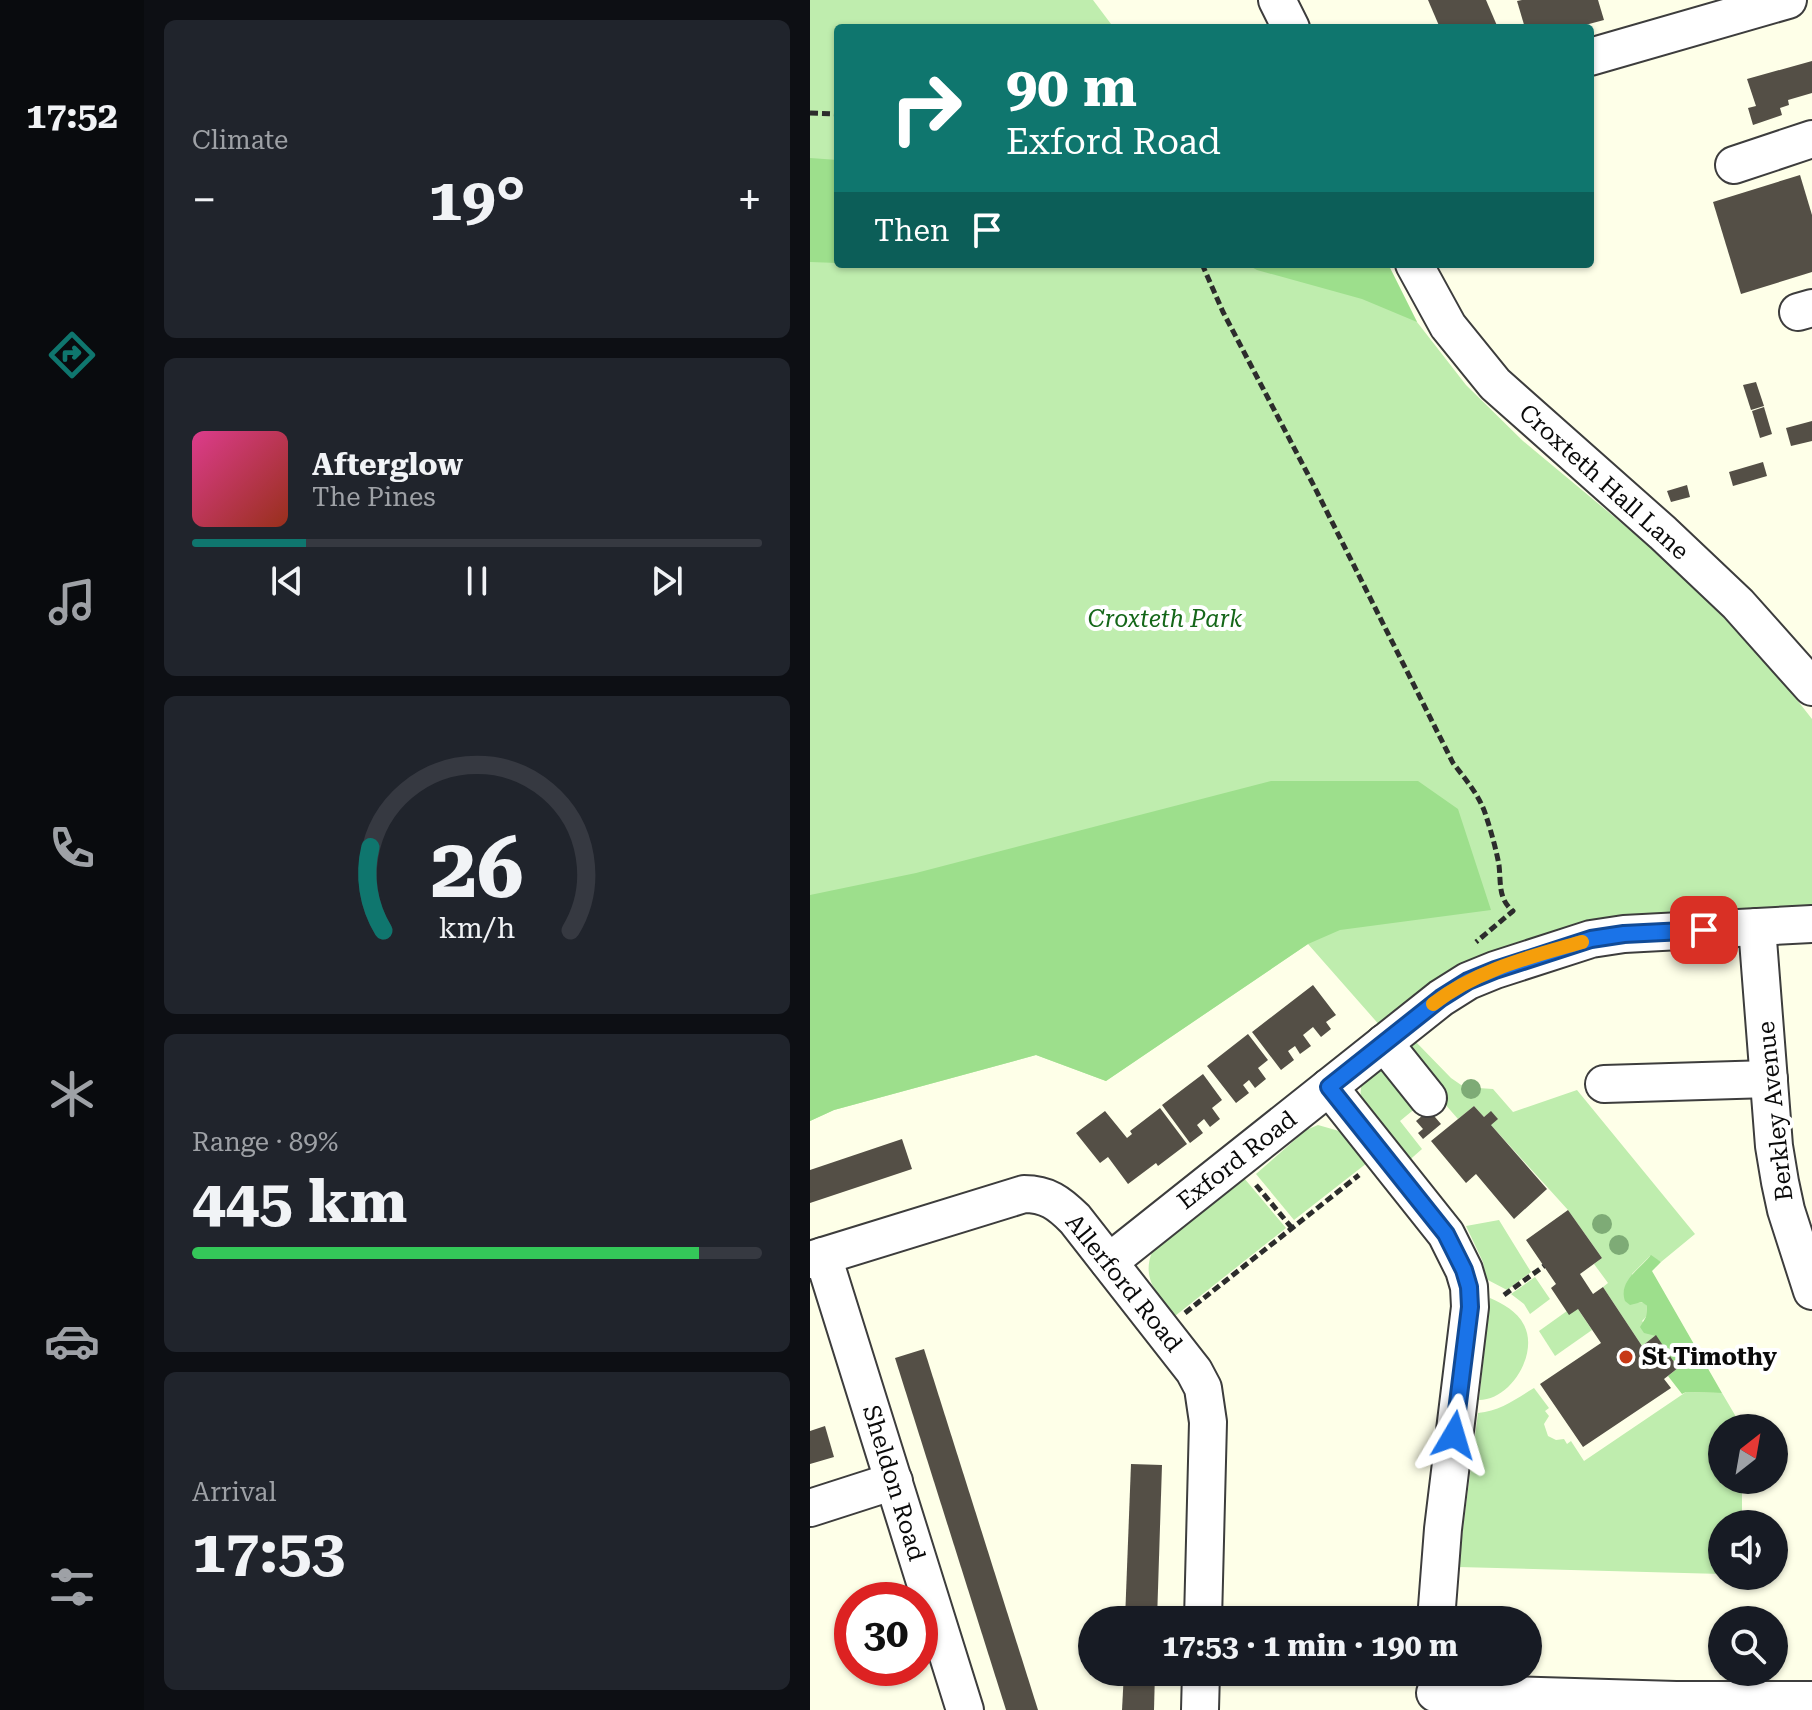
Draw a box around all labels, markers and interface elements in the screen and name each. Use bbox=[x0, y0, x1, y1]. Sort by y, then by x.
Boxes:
text: 90 m bbox=[1006, 54, 1137, 120]
icon: right bbox=[874, 56, 978, 160]
text: 17:52 bbox=[26, 95, 118, 137]
text: Exford Road bbox=[1006, 121, 1221, 163]
text: Climate bbox=[192, 125, 288, 155]
text: 19° bbox=[428, 164, 526, 235]
text: − bbox=[192, 174, 217, 226]
text: + bbox=[737, 174, 762, 226]
icon: arrive bbox=[965, 208, 1009, 252]
text: Then bbox=[874, 213, 949, 248]
icon: directions bbox=[44, 327, 100, 383]
street label: Croxteth Hall Lane bbox=[1513, 398, 1695, 566]
text: Afterglow bbox=[312, 447, 463, 482]
text: The Pines bbox=[312, 482, 436, 512]
icon: previous bbox=[265, 559, 309, 603]
icon: pause bbox=[455, 559, 499, 603]
icon: next bbox=[645, 559, 689, 603]
icon: music bbox=[44, 574, 100, 630]
park label: Croxteth Park bbox=[1088, 605, 1242, 633]
icon: phone bbox=[44, 820, 100, 876]
text: 26 bbox=[430, 820, 524, 917]
pin bbox=[1670, 896, 1738, 964]
icon: arrive bbox=[1682, 908, 1726, 952]
text: km/h bbox=[439, 911, 515, 945]
street label: Berkley Avenue bbox=[1752, 1020, 1798, 1202]
icon: climate bbox=[44, 1066, 100, 1122]
street label: Exford Road bbox=[1172, 1105, 1302, 1215]
text: Range · 89% bbox=[192, 1127, 338, 1157]
text: 445 km bbox=[192, 1166, 407, 1237]
street label: Allerford Road bbox=[1060, 1208, 1188, 1358]
icon: car bbox=[44, 1313, 100, 1369]
place label: St Timothy bbox=[1642, 1343, 1777, 1371]
marker: St Timothy bbox=[1617, 1348, 1635, 1366]
position arrow bbox=[1412, 1393, 1496, 1477]
street label: Sheldon Road bbox=[857, 1402, 931, 1564]
north arrow bbox=[1708, 1414, 1788, 1494]
map controls bbox=[1708, 1414, 1788, 1686]
text: Arrival bbox=[192, 1477, 277, 1507]
button: sound bbox=[1708, 1510, 1788, 1590]
text: 17:53 bbox=[192, 1516, 345, 1587]
icon: filters bbox=[44, 1559, 100, 1615]
speed limit sign: 30 bbox=[834, 1582, 938, 1686]
button: search bbox=[1708, 1606, 1788, 1686]
text: 17:53 · 1 min · 190 m bbox=[1162, 1628, 1458, 1663]

